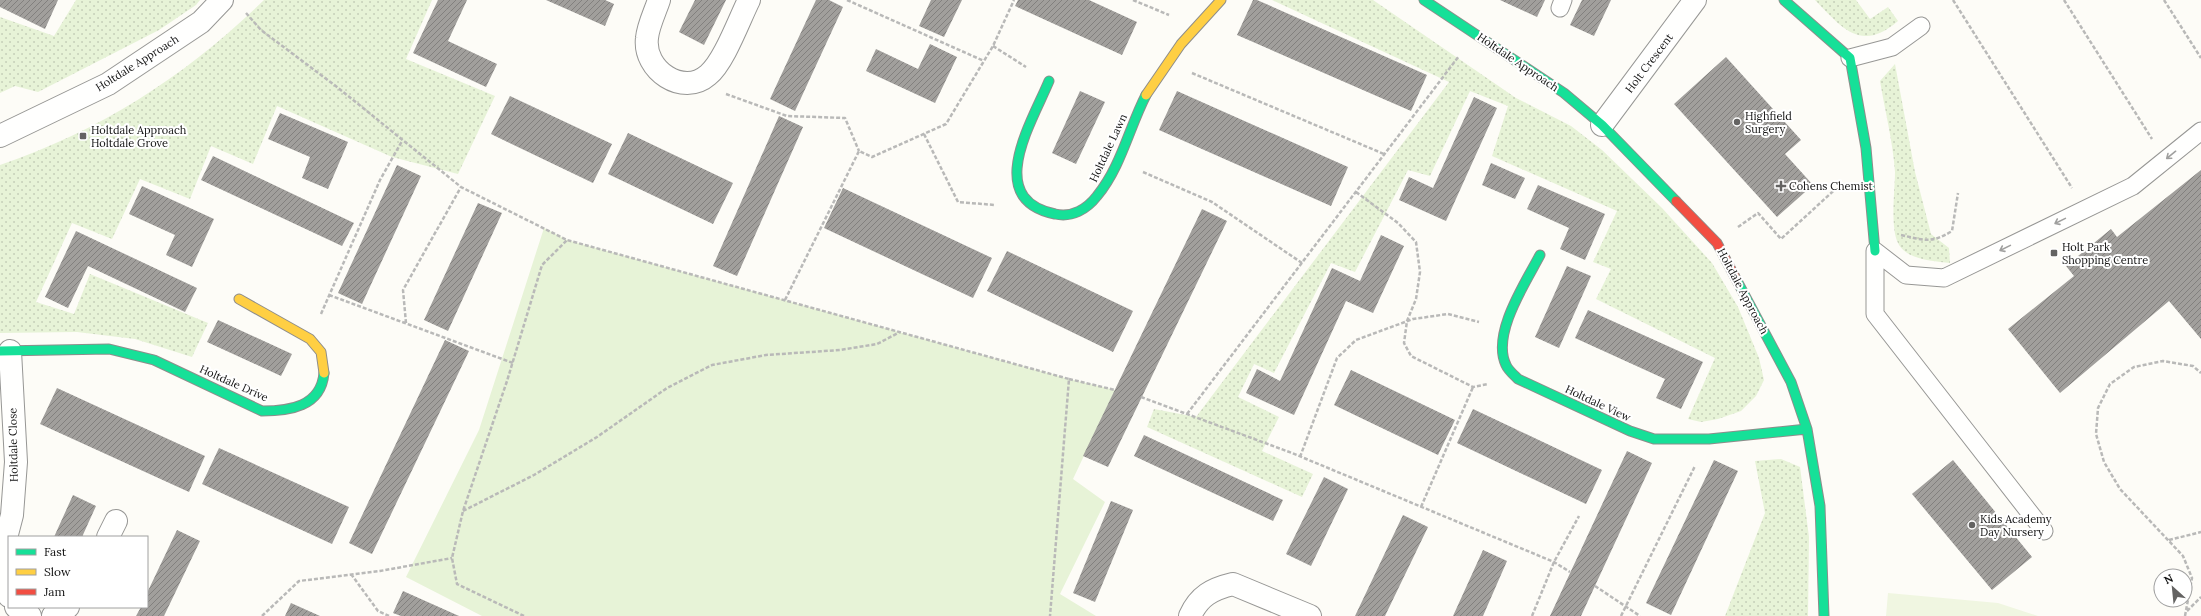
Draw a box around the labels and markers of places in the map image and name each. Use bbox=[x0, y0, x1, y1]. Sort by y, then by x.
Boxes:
place label: Highfield Surgery bbox=[1745, 109, 1792, 136]
marker: Highfield Surgery bbox=[1732, 117, 1742, 127]
place label: Holtdale Approach Holtdale Grove bbox=[91, 123, 187, 150]
marker: Holtdale Approach Holtdale Grove bbox=[78, 131, 88, 141]
place label: Cohens Chemist bbox=[1789, 179, 1874, 193]
marker: Cohens Chemist bbox=[1776, 181, 1786, 191]
place label: Holt Park Shopping Centre bbox=[2062, 240, 2148, 267]
marker: Holt Park Shopping Centre bbox=[2049, 248, 2059, 258]
place label: Kids Academy Day Nursery bbox=[1980, 512, 2052, 539]
marker: Kids Academy Day Nursery bbox=[1967, 520, 1977, 530]

